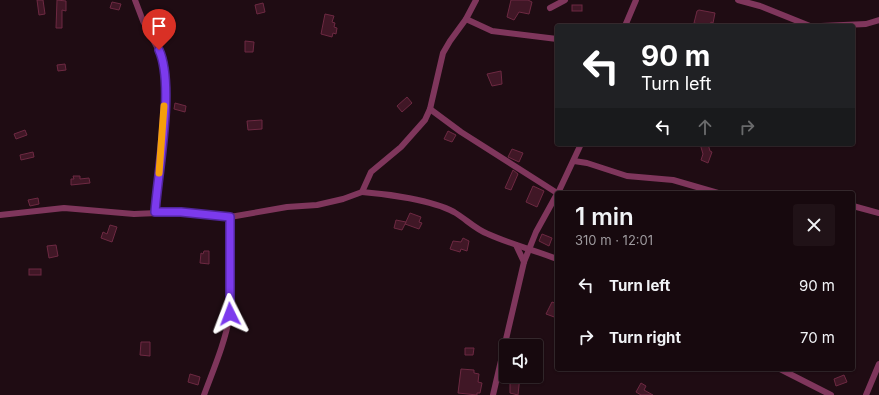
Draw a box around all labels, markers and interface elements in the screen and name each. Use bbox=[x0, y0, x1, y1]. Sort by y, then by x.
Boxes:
pin bbox=[142, 9, 176, 50]
icon: arrive bbox=[148, 15, 170, 37]
text: 90 m bbox=[641, 39, 710, 73]
icon: left bbox=[575, 40, 627, 92]
text: Turn left bbox=[641, 73, 711, 94]
icon: left bbox=[652, 116, 674, 138]
icon: ahead bbox=[694, 116, 716, 138]
icon: right bbox=[736, 116, 758, 138]
text: 1 min bbox=[575, 202, 634, 231]
button: close bbox=[793, 204, 835, 246]
text: 310 m · 12:01 bbox=[575, 232, 653, 248]
icon: left bbox=[575, 274, 597, 296]
text: Turn left bbox=[609, 276, 670, 295]
text: 90 m bbox=[799, 276, 835, 295]
position arrow bbox=[209, 293, 251, 335]
icon: right bbox=[575, 326, 597, 348]
text: Turn right bbox=[609, 328, 681, 347]
text: 70 m bbox=[800, 328, 835, 347]
map controls bbox=[499, 339, 543, 383]
button: sound bbox=[499, 339, 543, 383]

